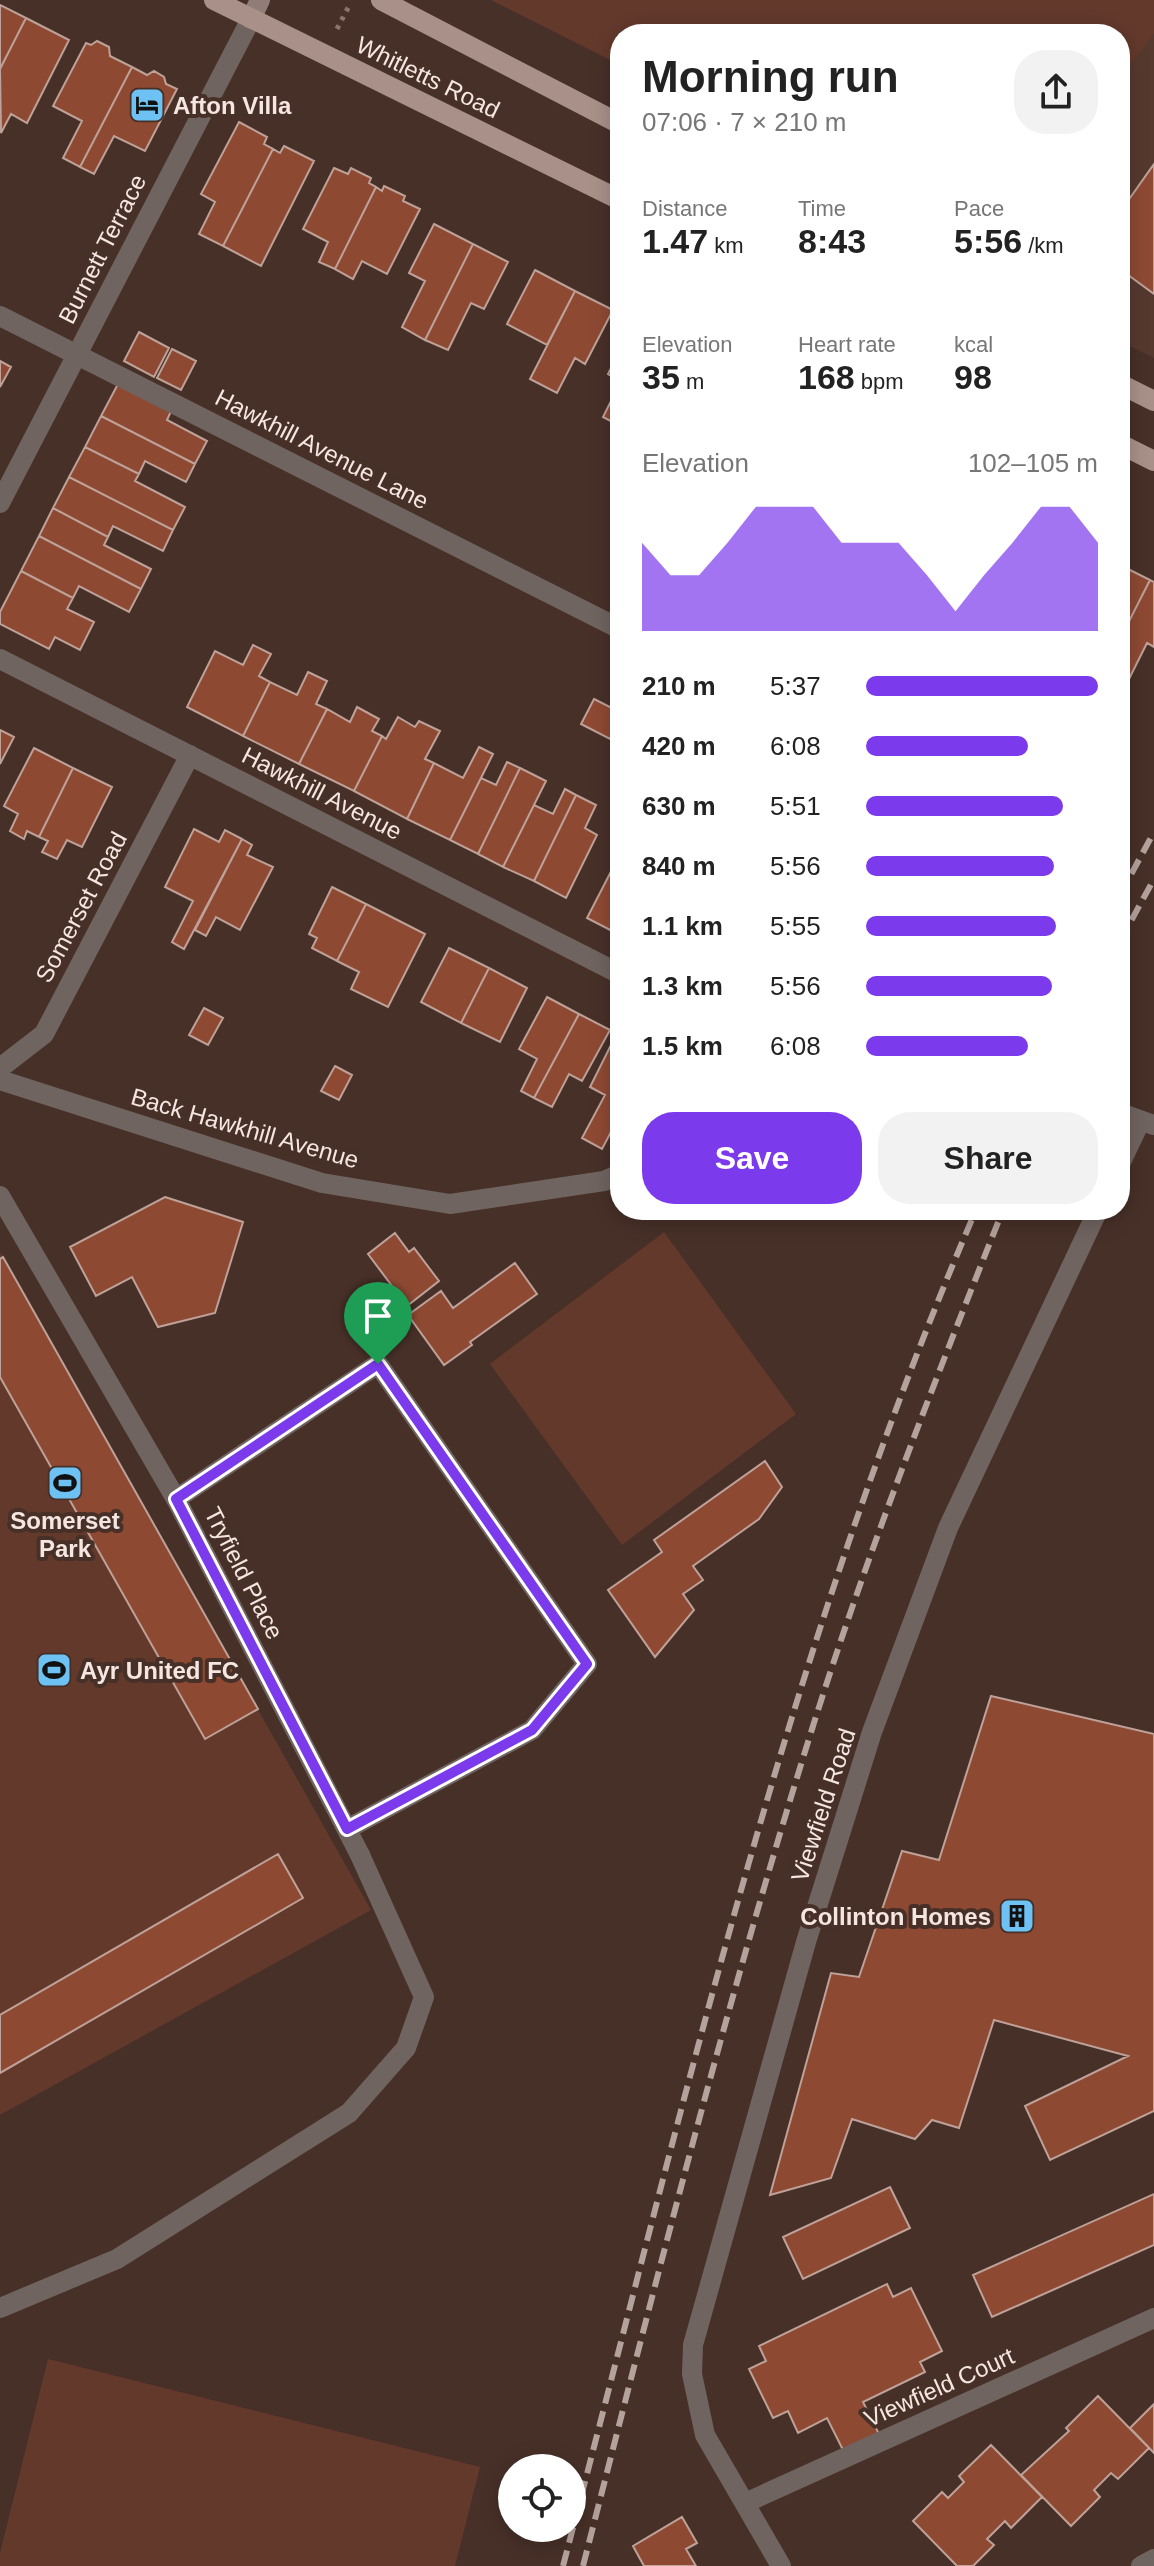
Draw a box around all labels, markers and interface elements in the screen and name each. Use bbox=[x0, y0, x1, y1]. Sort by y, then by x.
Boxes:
street label: Whitletts Road bbox=[352, 31, 504, 123]
button: share bbox=[1014, 50, 1098, 134]
text: Morning run bbox=[642, 52, 899, 101]
hotel icon: Afton Villa bbox=[128, 86, 166, 124]
place label: Afton Villa bbox=[173, 92, 292, 119]
text: 07:06 · 7 × 210 m bbox=[642, 107, 847, 137]
street label: Burnett Terrace bbox=[53, 170, 151, 328]
text: Distance bbox=[642, 196, 728, 221]
text: Time bbox=[798, 196, 846, 221]
text: Pace bbox=[954, 196, 1004, 221]
text: 1.47 bbox=[642, 222, 708, 260]
text: 8:43 bbox=[798, 222, 866, 260]
text: 5:56 bbox=[954, 222, 1022, 260]
text: km bbox=[708, 233, 744, 258]
text: /km bbox=[1022, 233, 1064, 258]
text: Elevation bbox=[642, 332, 733, 357]
text: Heart rate bbox=[798, 332, 896, 357]
text: kcal bbox=[954, 332, 993, 357]
text: 35 bbox=[642, 358, 680, 396]
text: 168 bbox=[798, 358, 855, 396]
text: 98 bbox=[954, 358, 992, 396]
text: m bbox=[680, 369, 704, 394]
text: bpm bbox=[855, 369, 904, 394]
street label: Hawkhill Avenue Lane bbox=[211, 383, 433, 515]
text: Elevation bbox=[642, 448, 749, 478]
text: 102–105 m bbox=[968, 448, 1098, 478]
text: 210 m bbox=[642, 671, 716, 701]
text: 5:37 bbox=[770, 671, 821, 701]
text: 420 m bbox=[642, 731, 716, 761]
text: 6:08 bbox=[770, 731, 821, 761]
street label: Hawkhill Avenue bbox=[238, 741, 406, 845]
text: 630 m bbox=[642, 791, 716, 821]
text: 5:51 bbox=[770, 791, 821, 821]
street label: Somerset Road bbox=[30, 827, 132, 987]
text: 840 m bbox=[642, 851, 716, 881]
text: 5:56 bbox=[770, 851, 821, 881]
text: 1.1 km bbox=[642, 911, 723, 941]
text: 5:55 bbox=[770, 911, 821, 941]
text: 1.3 km bbox=[642, 971, 723, 1001]
text: 5:56 bbox=[770, 971, 821, 1001]
text: 1.5 km bbox=[642, 1031, 723, 1061]
text: 6:08 bbox=[770, 1031, 821, 1061]
street label: Back Hawkhill Avenue bbox=[128, 1083, 362, 1173]
button: Save bbox=[642, 1112, 862, 1204]
button: Share bbox=[878, 1112, 1098, 1204]
pin bbox=[344, 1282, 412, 1364]
icon: arrive bbox=[356, 1294, 400, 1338]
sports icon: Somerset Park bbox=[46, 1464, 84, 1502]
street label: Tryfield Place bbox=[199, 1502, 289, 1644]
place label: Somerset Park bbox=[10, 1507, 120, 1562]
sports icon: Ayr United FC bbox=[35, 1651, 73, 1689]
place label: Ayr United FC bbox=[80, 1657, 239, 1684]
street label: Viewfield Road bbox=[785, 1725, 861, 1885]
building icon: Collinton Homes bbox=[998, 1897, 1036, 1935]
place label: Collinton Homes bbox=[800, 1903, 991, 1930]
street label: Viewfield Court bbox=[860, 2342, 1018, 2432]
map controls bbox=[498, 2454, 586, 2542]
button: locate bbox=[498, 2454, 586, 2542]

